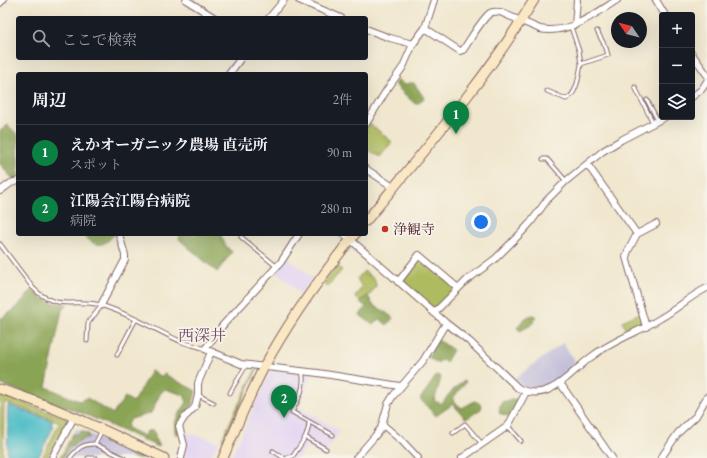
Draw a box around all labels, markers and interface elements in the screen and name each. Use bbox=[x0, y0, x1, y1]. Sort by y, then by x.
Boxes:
north arrow bbox=[611, 12, 647, 48]
map controls bbox=[659, 12, 695, 120]
button: + bbox=[659, 12, 695, 48]
search box bbox=[16, 16, 368, 60]
icon: search bbox=[30, 27, 52, 49]
text: ここで検索 bbox=[62, 30, 137, 49]
button: − bbox=[659, 48, 695, 84]
button: layers bbox=[659, 84, 695, 120]
text: 周辺 bbox=[32, 89, 66, 111]
text: 2件 bbox=[333, 91, 352, 108]
pin: 1 bbox=[443, 101, 469, 134]
text: えかオーガニック農場 直売所 bbox=[70, 135, 268, 154]
text: 1 bbox=[42, 144, 48, 161]
text: 90 m bbox=[327, 144, 352, 161]
text: スポット bbox=[70, 156, 122, 173]
text: 江陽会江陽台病院 bbox=[70, 191, 190, 210]
text: 2 bbox=[42, 200, 48, 217]
text: 280 m bbox=[321, 200, 352, 217]
text: 病院 bbox=[70, 212, 96, 229]
your location bbox=[471, 212, 491, 232]
place label: 浄観寺 bbox=[393, 220, 435, 238]
marker: 浄観寺 bbox=[380, 224, 390, 234]
district label: 西深井 bbox=[178, 325, 226, 346]
pin: 2 bbox=[271, 385, 297, 418]

